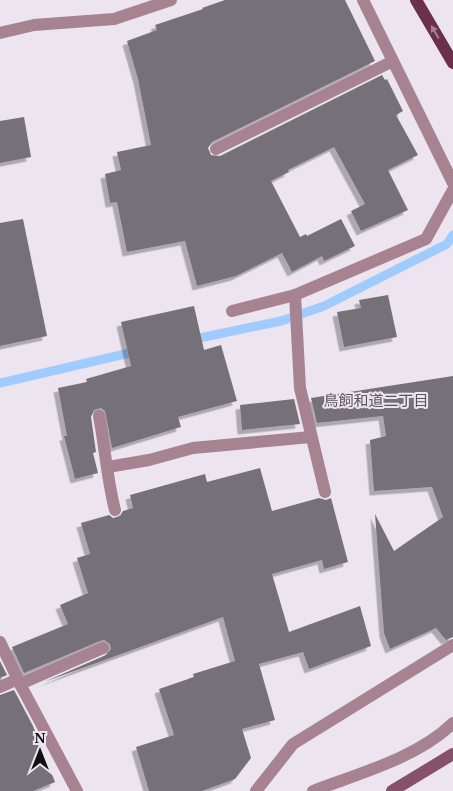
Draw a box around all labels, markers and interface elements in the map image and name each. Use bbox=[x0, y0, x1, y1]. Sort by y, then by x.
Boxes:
one-way arrow bbox=[430, 25, 439, 38]
district label: 鳥飼和道二丁目 bbox=[323, 390, 429, 410]
north arrow bbox=[15, 726, 65, 776]
text: N bbox=[34, 728, 46, 747]

